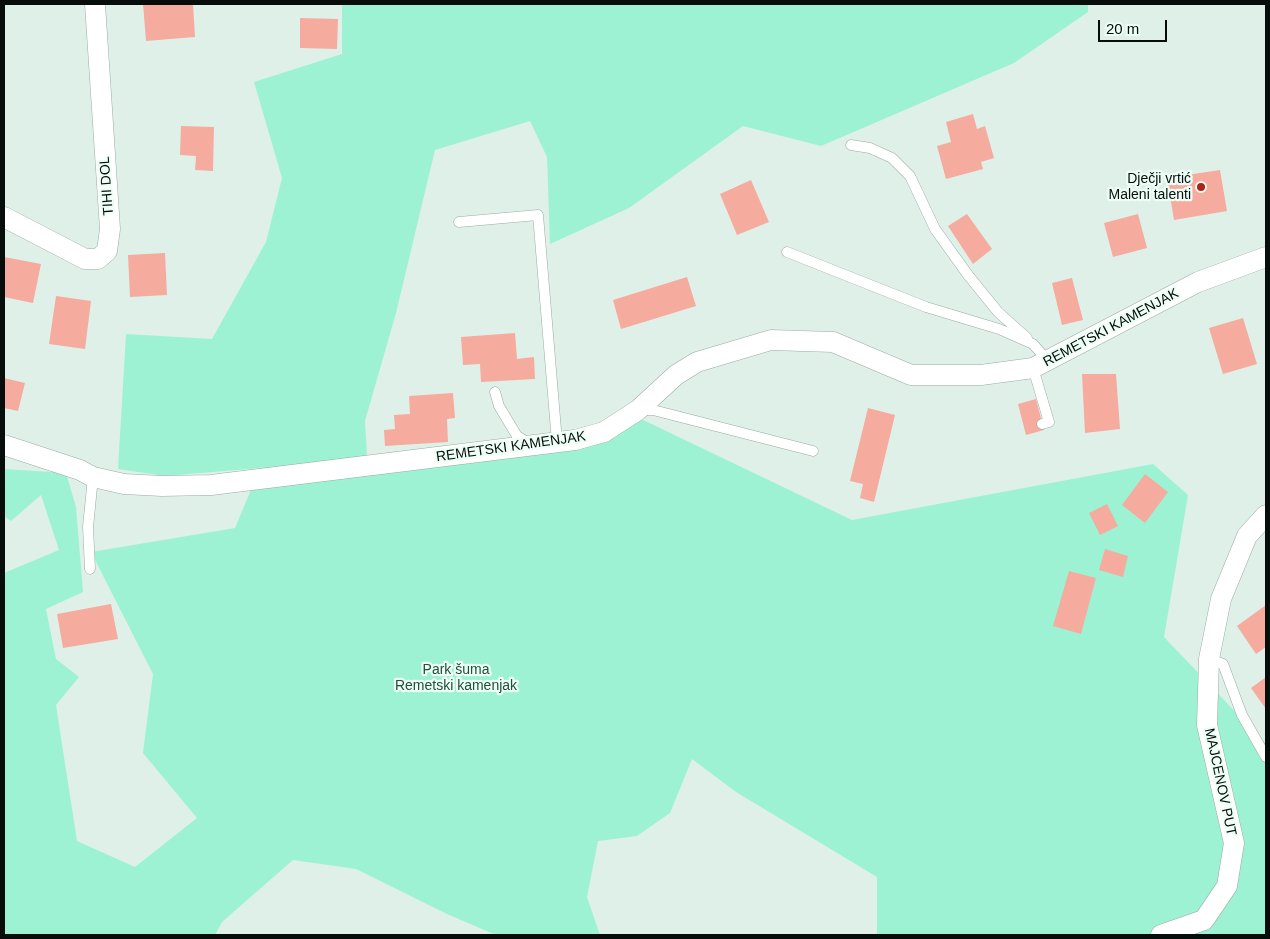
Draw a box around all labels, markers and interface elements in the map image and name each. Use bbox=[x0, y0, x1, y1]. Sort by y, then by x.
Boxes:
scale bar bbox=[1100, 10, 1169, 42]
text: 20 m bbox=[1106, 20, 1139, 37]
street label: TIHI DOL bbox=[97, 156, 117, 216]
place label: Dječji vrtić Maleni talenti bbox=[1109, 171, 1191, 203]
marker: Dječji vrtić Maleni talenti bbox=[1195, 181, 1207, 193]
street label: REMETSKI KAMENJAK bbox=[1040, 285, 1182, 371]
street label: REMETSKI KAMENJAK bbox=[435, 428, 587, 466]
park label: Park šuma Remetski kamenjak bbox=[395, 662, 517, 694]
street label: MAJCENOV PUT bbox=[1200, 727, 1240, 837]

